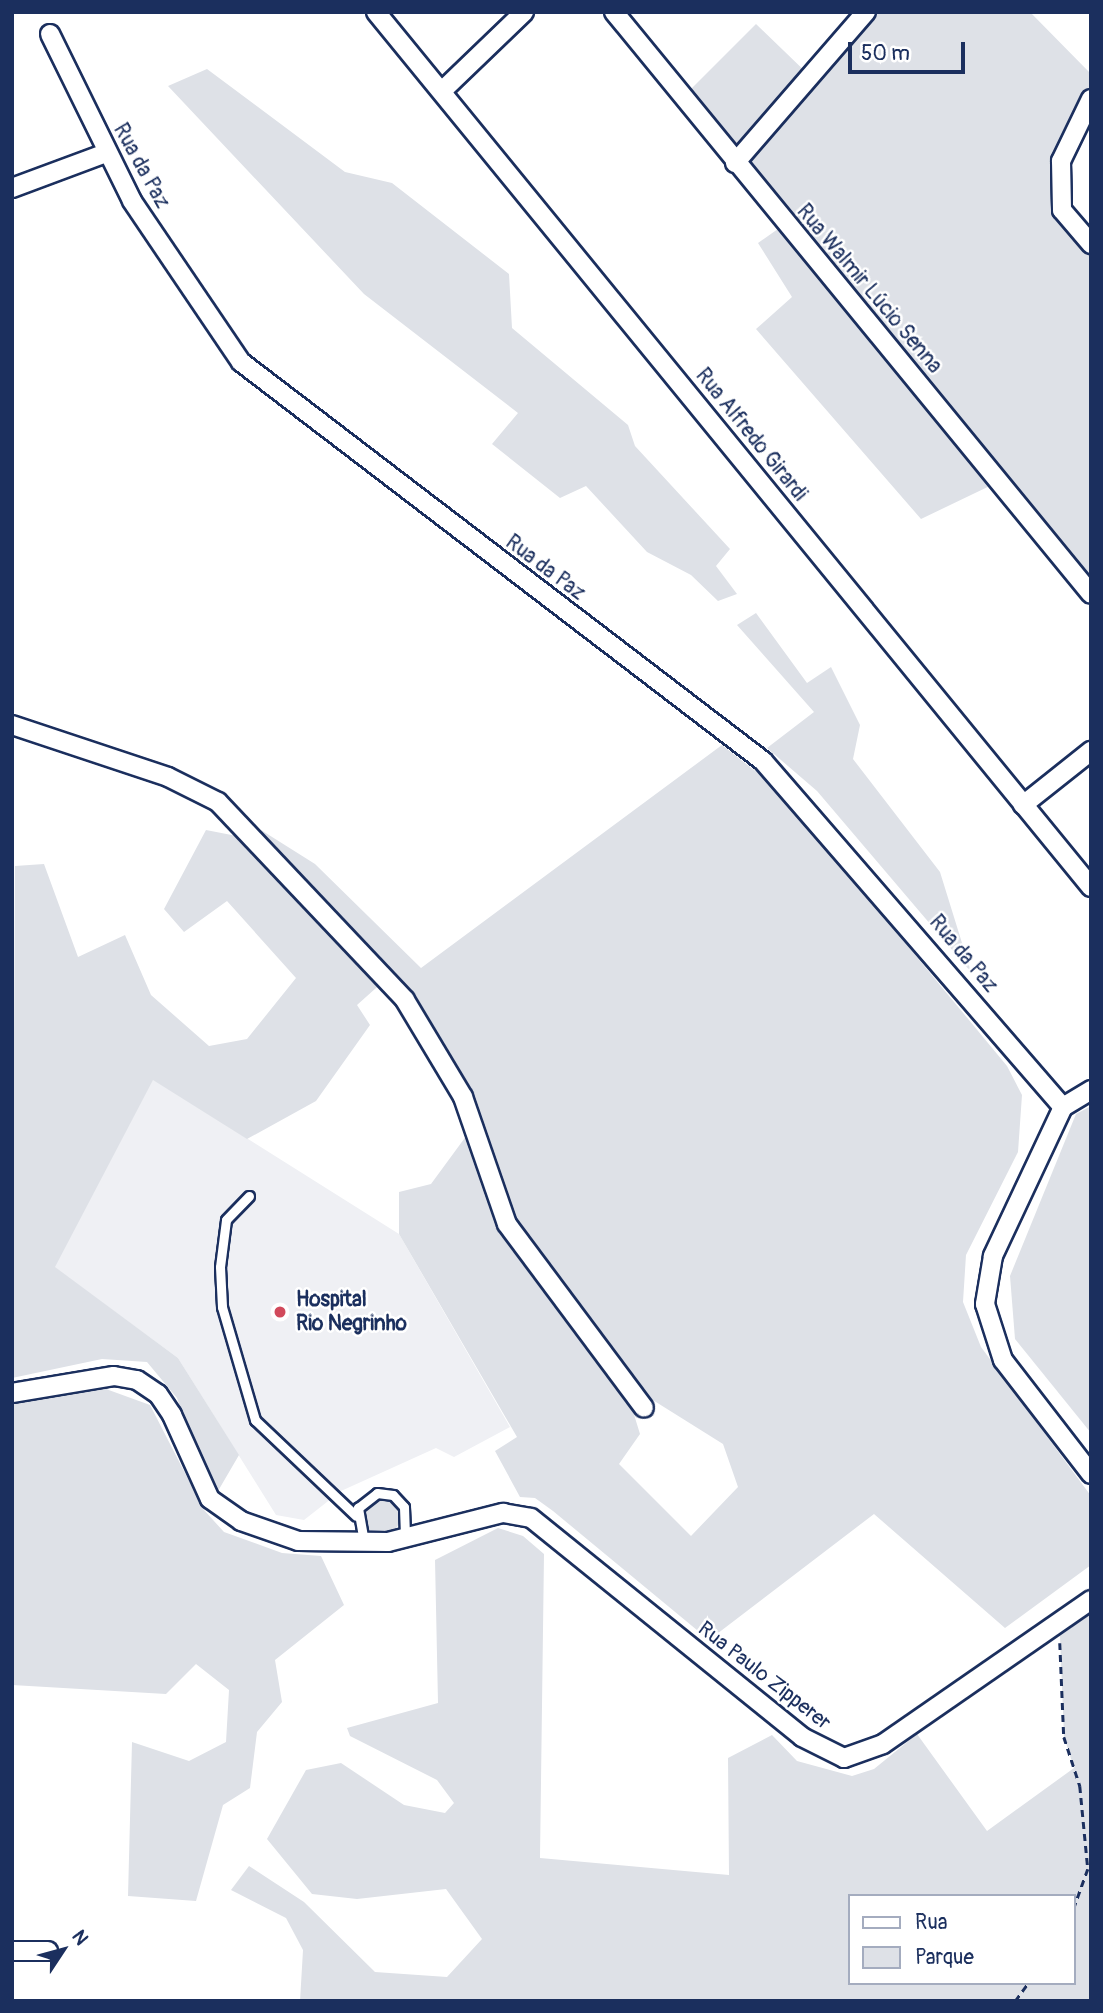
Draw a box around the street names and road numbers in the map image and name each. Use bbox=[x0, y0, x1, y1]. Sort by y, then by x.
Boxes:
street label: Rua da Paz bbox=[107, 119, 175, 213]
street label: Rua Walmir Lúcio Senna bbox=[791, 199, 947, 379]
street label: Rua Alfredo Girardi bbox=[690, 364, 812, 506]
street label: Rua da Paz bbox=[500, 530, 590, 606]
street label: Rua da Paz bbox=[923, 910, 1003, 998]
street label: Rua Paulo Zipperer bbox=[693, 1616, 835, 1736]

